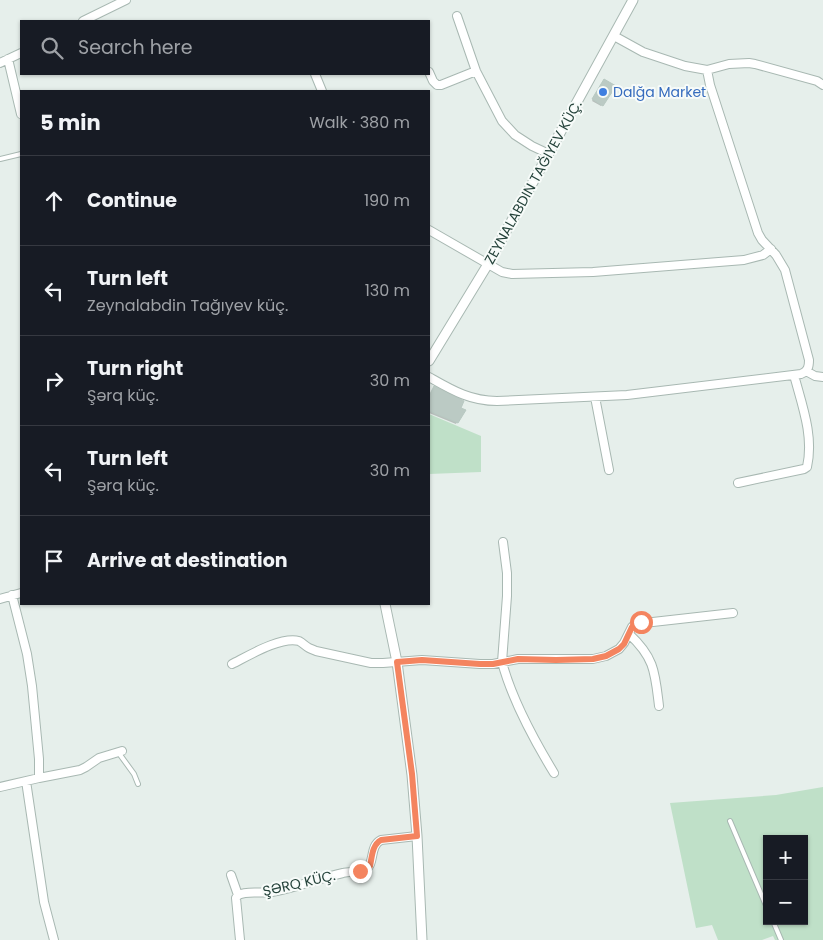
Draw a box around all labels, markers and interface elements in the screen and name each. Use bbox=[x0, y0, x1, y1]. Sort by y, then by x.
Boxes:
search box bbox=[20, 20, 430, 75]
icon: search bbox=[38, 34, 66, 62]
text: Search here bbox=[78, 34, 192, 61]
place label: Dalğa Market bbox=[613, 82, 706, 102]
marker: Dalğa Market bbox=[597, 86, 609, 98]
street label: ZEYNALABDIN TAĞIYEV KÜÇ. bbox=[479, 96, 587, 268]
text: 5 min bbox=[40, 108, 101, 137]
text: Walk · 380 m bbox=[309, 111, 410, 134]
icon: ahead bbox=[40, 187, 68, 215]
text: Continue bbox=[87, 187, 177, 214]
text: 190 m bbox=[364, 189, 410, 212]
text: Turn left bbox=[87, 265, 168, 292]
icon: left bbox=[40, 277, 68, 305]
text: 130 m bbox=[365, 279, 410, 302]
text: Zeynalabdin Tağıyev küç. bbox=[87, 294, 288, 317]
text: Turn right bbox=[87, 355, 183, 382]
icon: right bbox=[40, 367, 68, 395]
text: 30 m bbox=[370, 369, 410, 392]
text: Şərq küç. bbox=[87, 384, 159, 407]
text: Turn left bbox=[87, 445, 168, 472]
icon: left bbox=[40, 457, 68, 485]
text: 30 m bbox=[370, 459, 410, 482]
text: Şərq küç. bbox=[87, 474, 159, 497]
icon: arrive bbox=[40, 547, 68, 575]
text: Arrive at destination bbox=[87, 547, 288, 574]
route start bbox=[630, 611, 653, 634]
map controls bbox=[763, 835, 808, 925]
button: + bbox=[763, 835, 808, 880]
route end bbox=[349, 860, 372, 883]
street label: ŞƏRQ KÜÇ. bbox=[261, 865, 337, 901]
button: − bbox=[763, 880, 808, 925]

